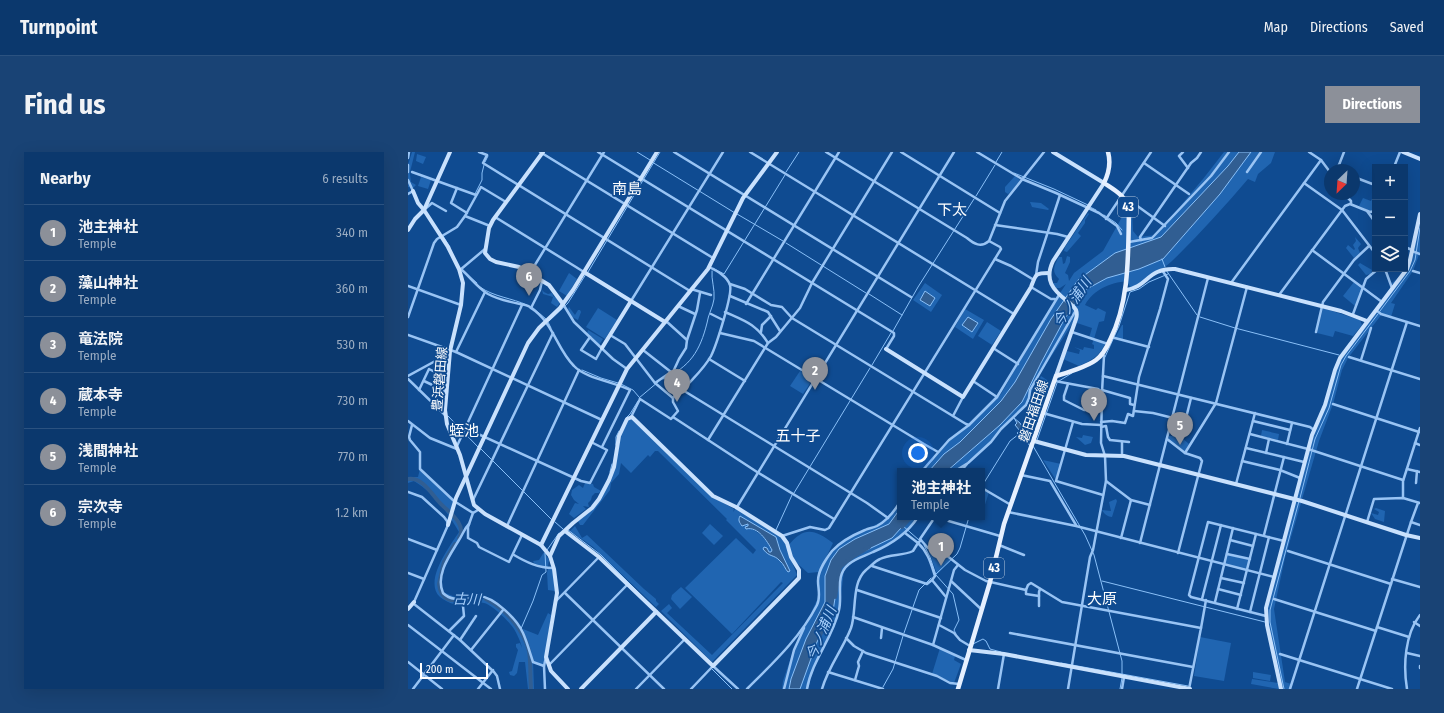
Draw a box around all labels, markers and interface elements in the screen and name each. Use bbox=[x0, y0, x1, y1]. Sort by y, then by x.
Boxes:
text: Turnpoint bbox=[20, 16, 97, 39]
text: Map bbox=[1264, 19, 1288, 36]
text: Directions bbox=[1310, 19, 1368, 36]
text: Saved bbox=[1390, 19, 1424, 36]
button: Directions bbox=[1325, 86, 1420, 123]
text: Find us bbox=[24, 88, 106, 121]
north arrow bbox=[1324, 164, 1360, 200]
map controls bbox=[1372, 164, 1408, 272]
button: + bbox=[1372, 164, 1408, 200]
text: Nearby bbox=[40, 168, 91, 189]
text: 6 results bbox=[322, 171, 368, 186]
district label: 南島 bbox=[612, 180, 642, 198]
road number: 43 bbox=[1118, 197, 1138, 217]
button: − bbox=[1372, 200, 1408, 236]
district label: 下太 bbox=[937, 201, 967, 219]
text: 池主神社 bbox=[78, 218, 138, 236]
text: 1 bbox=[50, 225, 56, 240]
text: 340 m bbox=[336, 225, 368, 240]
text: Temple bbox=[78, 236, 116, 251]
button: layers bbox=[1372, 236, 1408, 272]
pin: 6 bbox=[516, 263, 542, 296]
water label: 今ノ浦川 bbox=[1050, 273, 1096, 330]
text: 藻山神社 bbox=[78, 274, 138, 292]
text: 2 bbox=[50, 281, 56, 296]
text: 360 m bbox=[336, 281, 368, 296]
text: Temple bbox=[78, 292, 116, 307]
text: 竜法院 bbox=[78, 330, 123, 348]
text: 3 bbox=[50, 337, 56, 352]
text: 530 m bbox=[336, 337, 368, 352]
street label: 豊浜磐田線 bbox=[429, 346, 450, 412]
text: Temple bbox=[78, 348, 116, 363]
pin: 2 bbox=[802, 357, 828, 390]
pin: 4 bbox=[664, 369, 690, 402]
street label: 磐田福田線 bbox=[1016, 378, 1051, 444]
text: 蔵本寺 bbox=[78, 386, 123, 404]
pin: 3 bbox=[1081, 388, 1107, 421]
text: 4 bbox=[50, 393, 56, 408]
text: 730 m bbox=[337, 393, 368, 408]
text: Temple bbox=[78, 404, 116, 419]
pin: 5 bbox=[1167, 412, 1193, 445]
district label: 蛭池 bbox=[449, 422, 479, 440]
district label: 五十子 bbox=[775, 427, 821, 445]
text: 浅間神社 bbox=[78, 442, 138, 460]
your location bbox=[908, 443, 928, 463]
text: 5 bbox=[50, 449, 56, 464]
text: 770 m bbox=[338, 449, 368, 464]
text: Temple bbox=[78, 460, 116, 475]
popup bbox=[897, 468, 985, 520]
text: 池主神社 bbox=[911, 479, 971, 497]
text: Temple bbox=[911, 497, 949, 512]
text: 宗次寺 bbox=[78, 498, 123, 516]
text: 6 bbox=[50, 505, 56, 520]
text: 1.2 km bbox=[335, 505, 368, 520]
text: Temple bbox=[78, 516, 116, 531]
pin: 1 bbox=[928, 533, 954, 566]
road number: 43 bbox=[984, 558, 1004, 578]
district label: 大原 bbox=[1087, 590, 1117, 608]
water label: 古川 bbox=[453, 591, 483, 609]
water label: 今ノ浦川 bbox=[803, 602, 841, 662]
scale bar bbox=[420, 661, 488, 680]
text: 200 m bbox=[426, 663, 453, 676]

